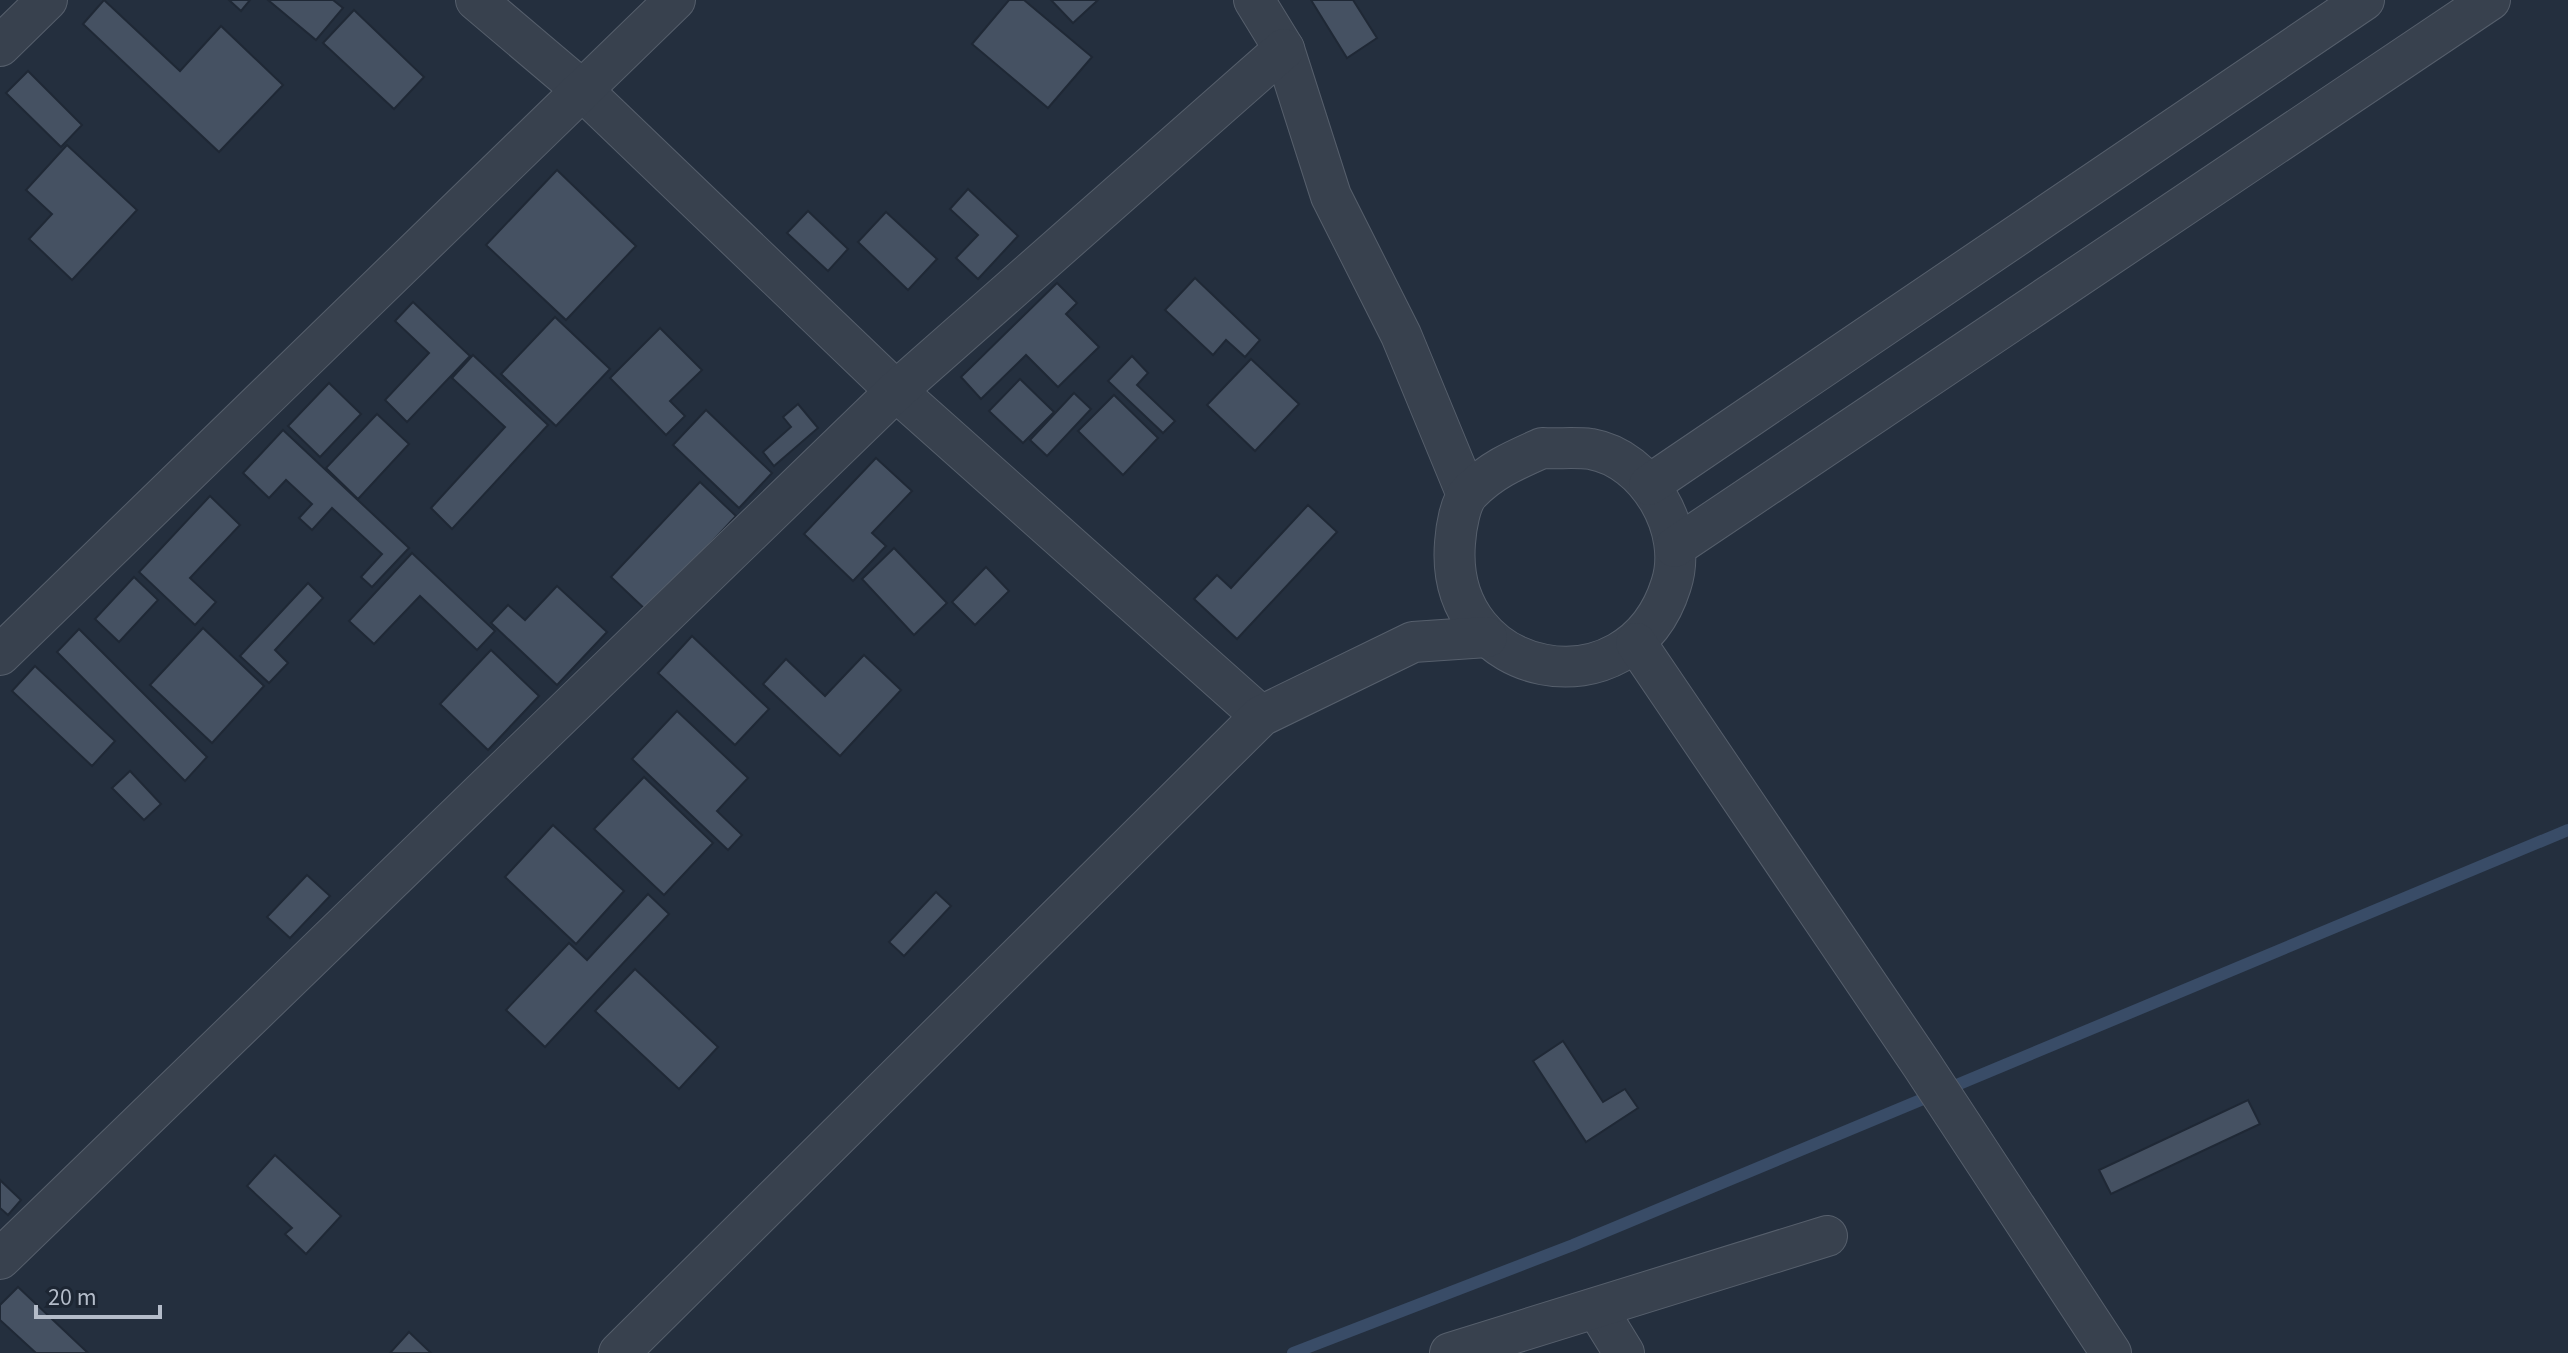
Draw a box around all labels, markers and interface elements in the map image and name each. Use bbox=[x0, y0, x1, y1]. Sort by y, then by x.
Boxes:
scale bar bbox=[36, 1269, 160, 1319]
text: 20 m bbox=[48, 1280, 97, 1315]

